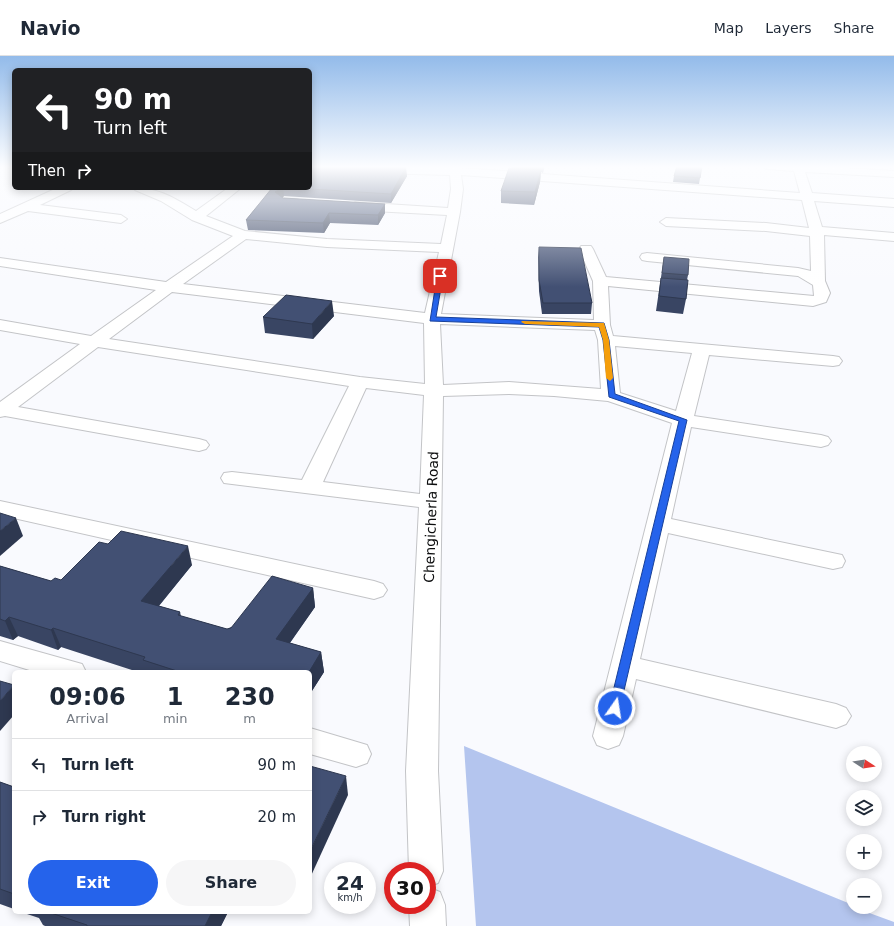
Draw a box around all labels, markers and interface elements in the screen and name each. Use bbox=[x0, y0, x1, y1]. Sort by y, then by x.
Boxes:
text: Navio bbox=[20, 17, 81, 39]
text: Map bbox=[714, 20, 743, 36]
text: Layers bbox=[765, 20, 812, 36]
text: Share bbox=[834, 20, 874, 36]
text: 90 m bbox=[94, 83, 172, 116]
icon: left bbox=[28, 84, 80, 136]
text: Turn left bbox=[94, 117, 167, 138]
icon: right bbox=[73, 160, 95, 182]
text: Then bbox=[28, 162, 65, 180]
pin bbox=[423, 259, 457, 293]
icon: arrive bbox=[429, 265, 451, 287]
street label: Chengicherla Road bbox=[421, 451, 441, 583]
text: 09:06 bbox=[49, 683, 126, 711]
text: 1 bbox=[167, 683, 183, 711]
text: 230 bbox=[225, 683, 275, 711]
position arrow bbox=[594, 687, 636, 729]
text: Arrival bbox=[66, 711, 109, 726]
text: min bbox=[163, 711, 187, 726]
text: m bbox=[243, 711, 256, 726]
north arrow bbox=[846, 746, 882, 782]
map controls bbox=[846, 746, 882, 914]
icon: left bbox=[28, 754, 50, 776]
text: Turn left bbox=[62, 756, 134, 774]
text: 90 m bbox=[258, 756, 296, 774]
button: layers bbox=[846, 790, 882, 826]
icon: right bbox=[28, 806, 50, 828]
text: Turn right bbox=[62, 808, 146, 826]
text: 20 m bbox=[258, 808, 296, 826]
button: + bbox=[846, 834, 882, 870]
button: Exit bbox=[28, 860, 158, 906]
button: Share bbox=[166, 860, 296, 906]
speed limit sign: 30 bbox=[384, 862, 436, 914]
text: 24 bbox=[336, 871, 364, 895]
button: − bbox=[846, 878, 882, 914]
text: km/h bbox=[337, 892, 363, 903]

